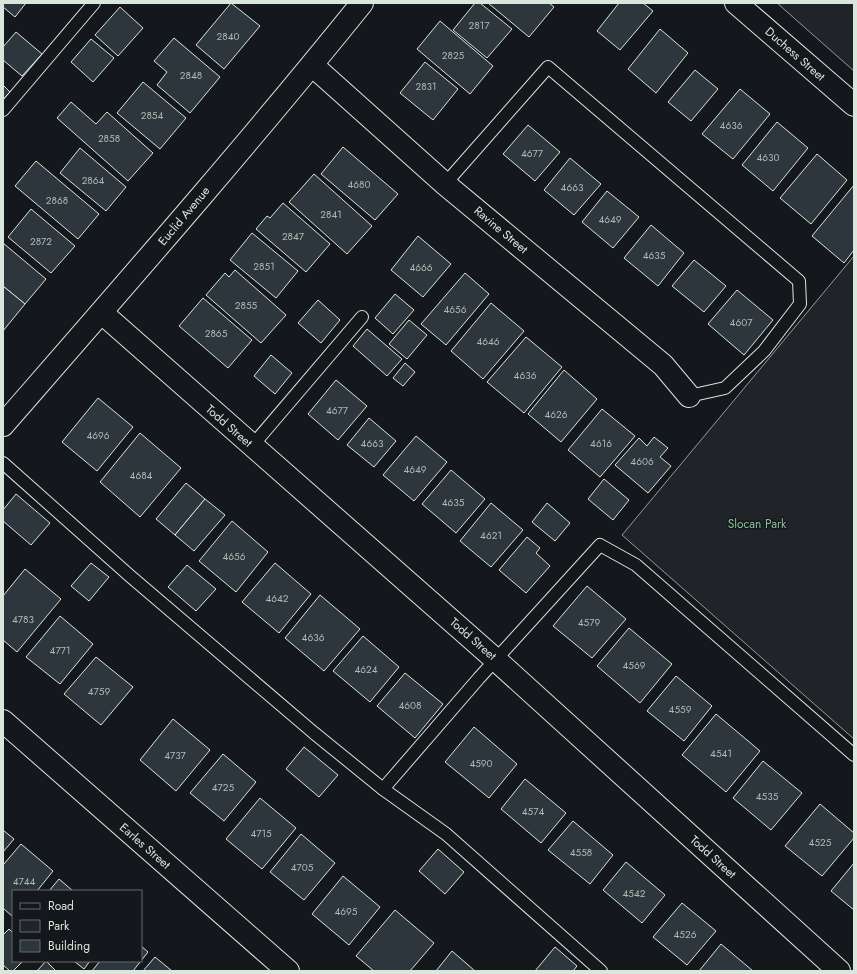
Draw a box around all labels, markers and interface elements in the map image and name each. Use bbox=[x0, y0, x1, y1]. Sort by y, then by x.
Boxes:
house number: 2817 bbox=[469, 18, 490, 33]
street label: Duchess Street bbox=[761, 23, 829, 85]
house number: 2840 bbox=[217, 29, 239, 44]
house number: 2825 bbox=[442, 48, 465, 63]
house number: 2848 bbox=[180, 68, 202, 83]
house number: 2831 bbox=[415, 79, 437, 94]
house number: 2854 bbox=[141, 108, 163, 123]
house number: 4636 bbox=[720, 118, 743, 133]
house number: 2858 bbox=[98, 131, 120, 146]
house number: 4677 bbox=[521, 146, 544, 161]
house number: 4630 bbox=[756, 150, 780, 165]
house number: 2864 bbox=[82, 173, 105, 188]
house number: 4680 bbox=[347, 177, 371, 192]
house number: 4663 bbox=[561, 180, 584, 195]
street label: Euclid Avenue bbox=[154, 183, 214, 249]
house number: 2868 bbox=[46, 193, 68, 208]
street label: Ravine Street bbox=[470, 202, 532, 258]
house number: 2841 bbox=[320, 207, 342, 222]
house number: 4649 bbox=[598, 212, 622, 227]
house number: 2847 bbox=[282, 229, 305, 244]
house number: 2872 bbox=[30, 234, 52, 249]
house number: 4635 bbox=[643, 248, 666, 263]
house number: 2851 bbox=[253, 259, 275, 274]
house number: 4666 bbox=[409, 260, 433, 275]
house number: 2855 bbox=[235, 298, 258, 313]
house number: 4656 bbox=[444, 302, 467, 317]
house number: 4607 bbox=[730, 315, 753, 330]
house number: 2865 bbox=[205, 326, 228, 341]
house number: 4646 bbox=[476, 334, 500, 349]
house number: 4636 bbox=[514, 368, 537, 383]
street label: Todd Street bbox=[202, 401, 256, 452]
house number: 4677 bbox=[326, 403, 349, 418]
house number: 4626 bbox=[544, 407, 568, 422]
house number: 4696 bbox=[86, 428, 110, 443]
house number: 4663 bbox=[361, 436, 384, 451]
house number: 4616 bbox=[590, 436, 612, 451]
house number: 4606 bbox=[630, 454, 654, 469]
house number: 4649 bbox=[403, 462, 427, 477]
house number: 4684 bbox=[130, 468, 153, 483]
house number: 4635 bbox=[442, 495, 465, 510]
park label: Slocan Park bbox=[728, 515, 787, 533]
house number: 4621 bbox=[480, 528, 502, 543]
house number: 4656 bbox=[223, 549, 246, 564]
house number: 4642 bbox=[265, 591, 289, 606]
house number: 4783 bbox=[12, 612, 35, 627]
street label: Todd Street bbox=[446, 614, 500, 665]
house number: 4579 bbox=[578, 615, 600, 630]
house number: 4636 bbox=[302, 630, 325, 645]
house number: 4771 bbox=[50, 643, 70, 658]
house number: 4569 bbox=[623, 658, 646, 673]
house number: 4624 bbox=[354, 662, 378, 677]
house number: 4759 bbox=[88, 684, 110, 699]
house number: 4608 bbox=[398, 698, 422, 713]
house number: 4559 bbox=[669, 702, 692, 717]
house number: 4541 bbox=[710, 746, 732, 761]
house number: 4737 bbox=[164, 748, 187, 763]
house number: 4590 bbox=[469, 756, 493, 771]
house number: 4725 bbox=[212, 780, 235, 795]
house number: 4535 bbox=[756, 789, 779, 804]
house number: 4574 bbox=[522, 804, 544, 819]
street label: Earles Street bbox=[116, 819, 175, 873]
house number: 4715 bbox=[250, 826, 272, 841]
street label: Todd Street bbox=[686, 831, 740, 883]
house number: 4525 bbox=[809, 835, 832, 850]
house number: 4558 bbox=[570, 845, 592, 860]
house number: 4705 bbox=[291, 860, 314, 875]
house number: 4744 bbox=[13, 874, 36, 889]
house number: 4542 bbox=[623, 886, 646, 901]
legend bbox=[12, 890, 142, 962]
text: Road bbox=[48, 897, 74, 915]
house number: 4695 bbox=[335, 904, 358, 919]
text: Park bbox=[48, 917, 70, 935]
house number: 4526 bbox=[674, 927, 697, 942]
text: Building bbox=[48, 937, 90, 955]

